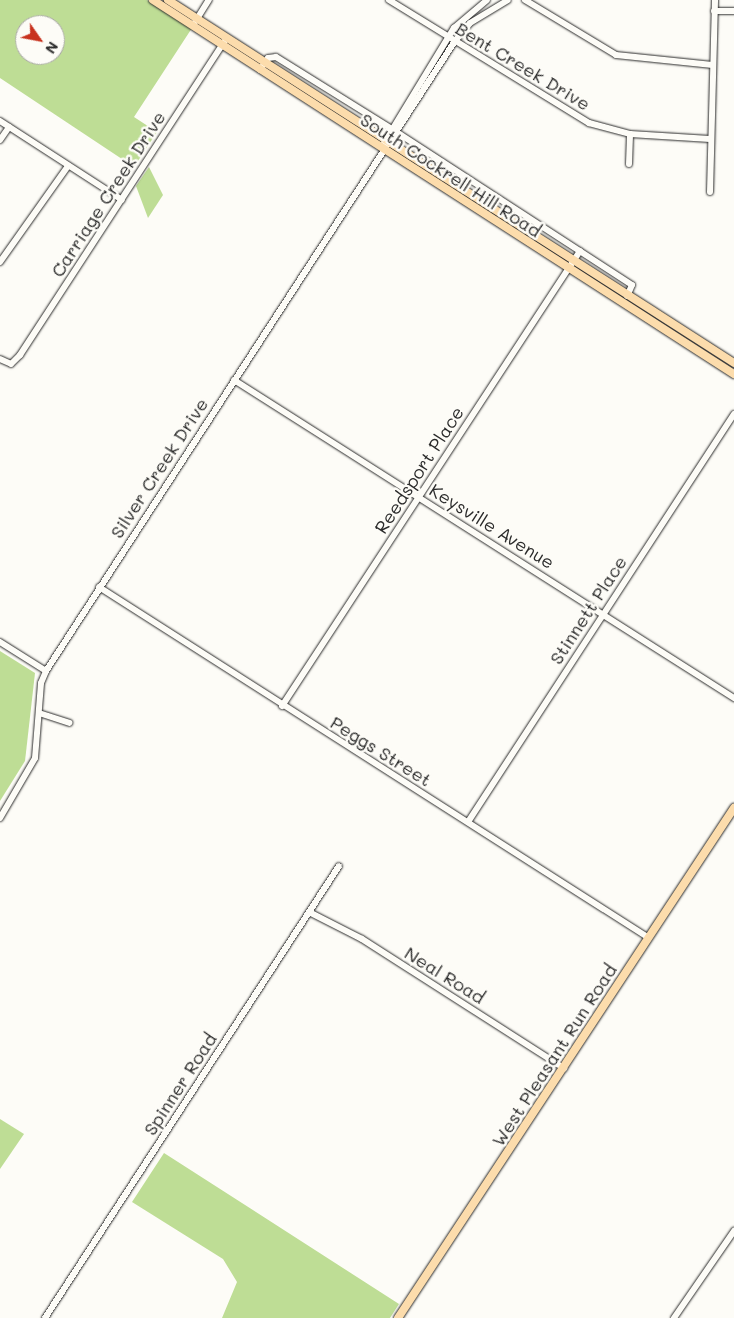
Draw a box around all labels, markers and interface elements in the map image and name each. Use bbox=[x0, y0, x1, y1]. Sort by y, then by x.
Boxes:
north arrow bbox=[15, 15, 65, 65]
street label: Bent Creek Drive bbox=[452, 17, 594, 115]
text: N bbox=[41, 38, 63, 58]
street label: Carriage Creek Drive bbox=[46, 107, 170, 281]
street label: South Cockrell Hill Road bbox=[357, 108, 545, 242]
street label: Silver Creek Drive bbox=[106, 394, 212, 542]
street label: Reedsport Place bbox=[370, 403, 468, 537]
street label: Keysville Avenue bbox=[425, 479, 559, 573]
street label: Stinnett Place bbox=[545, 552, 631, 668]
street label: Peggs Street bbox=[327, 711, 435, 791]
street label: Neal Road bbox=[401, 942, 489, 1008]
street label: West Pleasant Run Road bbox=[487, 960, 621, 1150]
street label: Spinner Road bbox=[139, 1029, 221, 1139]

